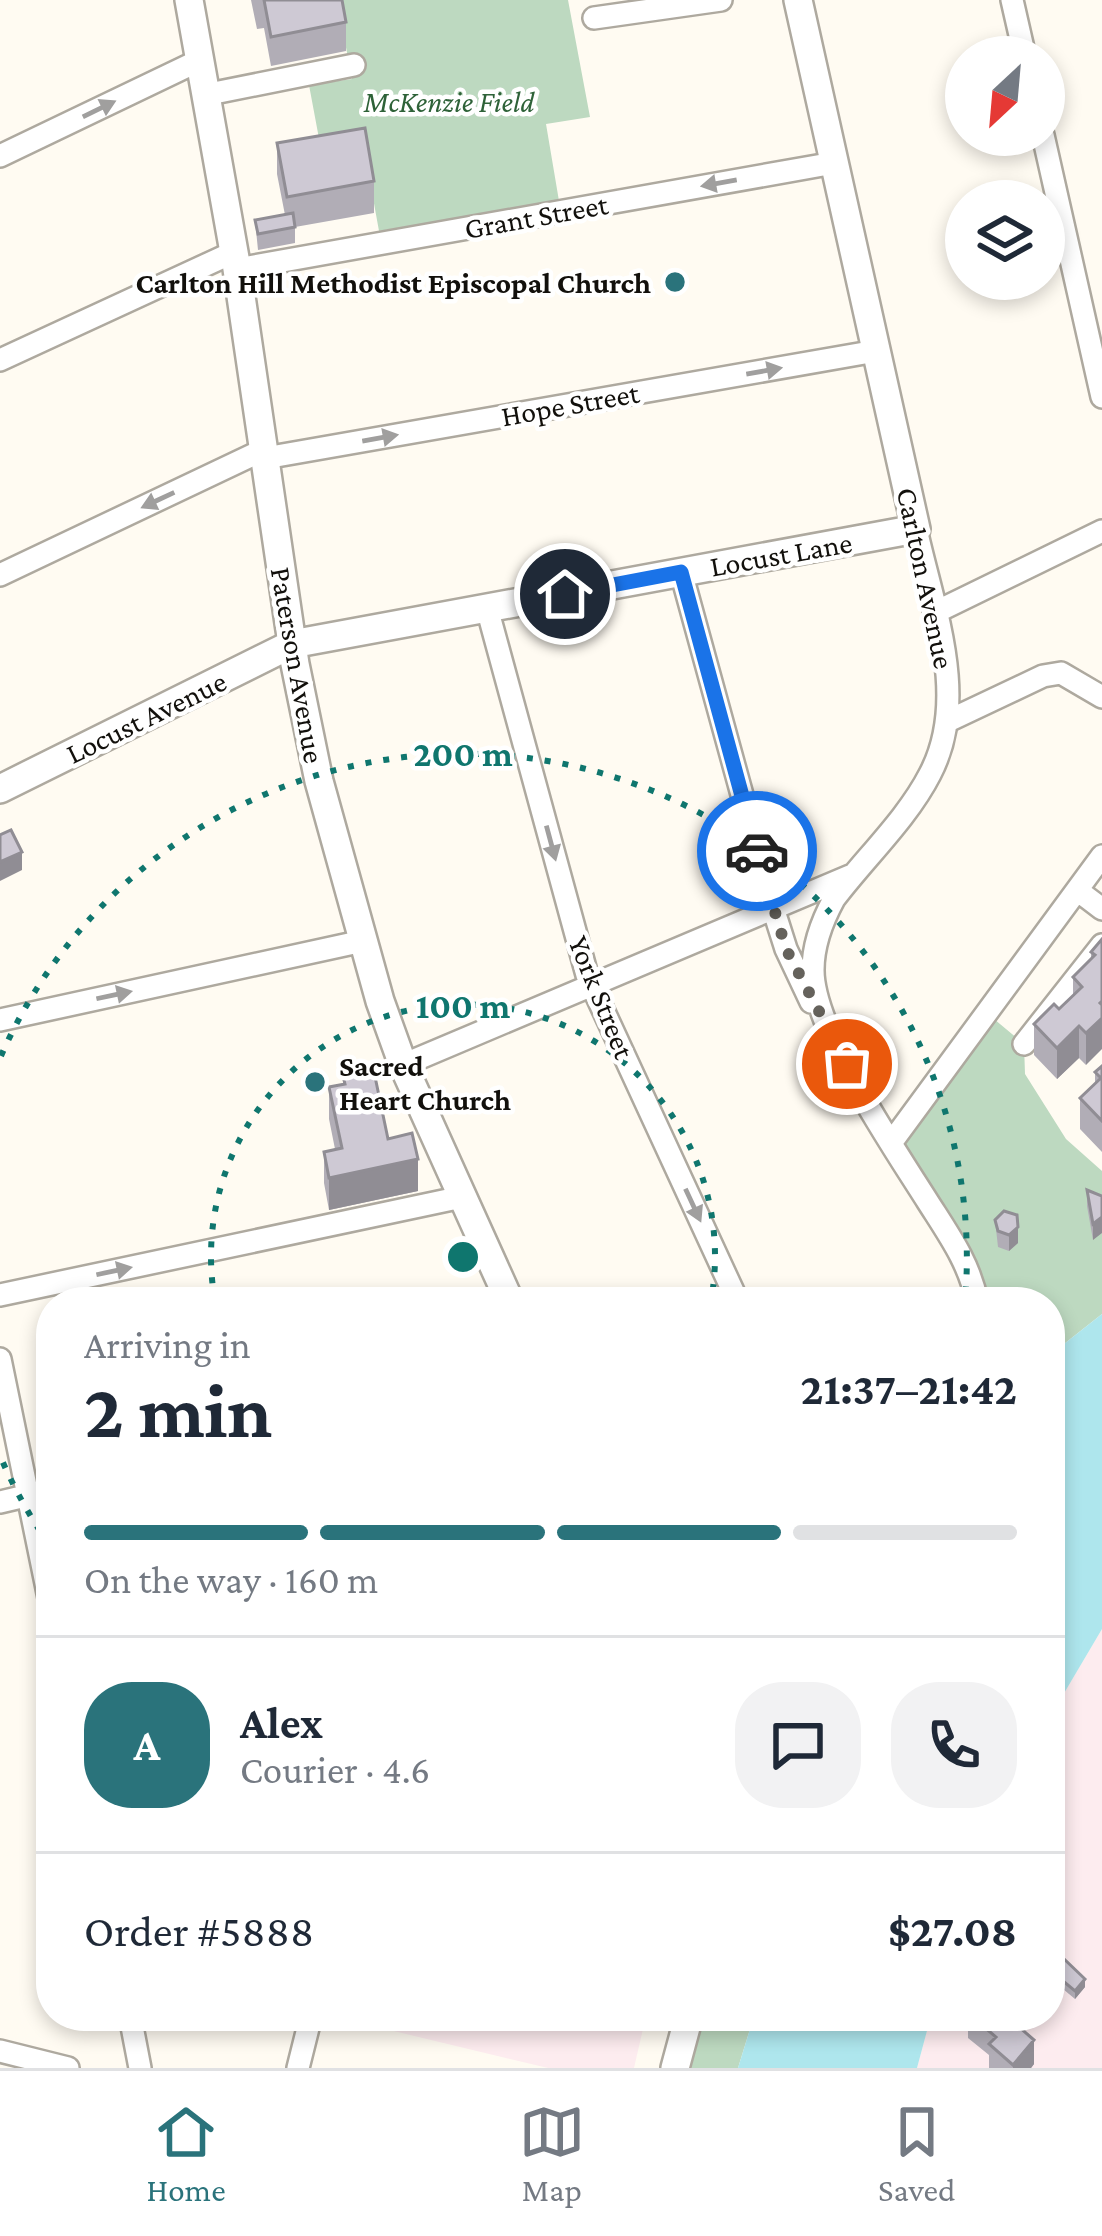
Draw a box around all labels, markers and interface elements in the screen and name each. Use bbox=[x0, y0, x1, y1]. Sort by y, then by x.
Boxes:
north arrow bbox=[945, 36, 1065, 156]
map controls bbox=[945, 36, 1065, 300]
park label: McKenzie Field bbox=[363, 85, 535, 118]
one-way arrow bbox=[82, 99, 117, 119]
one-way arrow bbox=[700, 174, 737, 193]
button: layers bbox=[945, 180, 1065, 300]
street label: Grant Street bbox=[462, 187, 611, 245]
place label: Carlton Hill Methodist Episcopal Church bbox=[135, 266, 651, 299]
marker: Carlton Hill Methodist Episcopal Church bbox=[662, 269, 688, 295]
one-way arrow bbox=[746, 361, 783, 380]
street label: Hope Street bbox=[498, 375, 643, 433]
one-way arrow bbox=[361, 428, 399, 446]
street label: Carlton Avenue bbox=[891, 484, 961, 672]
one-way arrow bbox=[140, 490, 175, 510]
street label: Locust Lane bbox=[707, 525, 855, 583]
pin bbox=[514, 543, 616, 645]
icon: home bbox=[532, 561, 598, 627]
street label: Paterson Avenue bbox=[265, 564, 331, 766]
street label: Locust Avenue bbox=[61, 664, 231, 770]
text: 200 m bbox=[413, 734, 513, 774]
courier bbox=[697, 791, 817, 911]
icon: car bbox=[724, 818, 790, 884]
one-way arrow bbox=[543, 825, 562, 862]
street label: York Street bbox=[562, 931, 642, 1064]
one-way arrow bbox=[96, 985, 134, 1004]
text: 100 m bbox=[416, 986, 511, 1026]
pin bbox=[796, 1013, 898, 1115]
icon: bag bbox=[814, 1031, 880, 1097]
place label: Sacred Heart Church bbox=[339, 1049, 511, 1116]
marker: Sacred Heart Church bbox=[302, 1069, 328, 1095]
one-way arrow bbox=[683, 1188, 703, 1223]
centre of rings bbox=[442, 1236, 484, 1278]
one-way arrow bbox=[96, 1260, 134, 1279]
text: Arriving in bbox=[84, 1323, 251, 1366]
text: 21:37–21:42 bbox=[801, 1364, 1017, 1414]
text: 2 min bbox=[84, 1367, 272, 1454]
text: On the way · 160 m bbox=[84, 1558, 378, 1601]
button: chat bbox=[735, 1682, 861, 1808]
button: phone bbox=[891, 1682, 1017, 1808]
text: Alex bbox=[240, 1698, 323, 1748]
text: A bbox=[134, 1720, 160, 1770]
text: Courier · 4.6 bbox=[240, 1748, 430, 1791]
text: Order #5888 bbox=[84, 1906, 314, 1956]
text: $27.08 bbox=[888, 1906, 1017, 1956]
tab: Home bbox=[147, 2099, 226, 2208]
tab: Map bbox=[519, 2099, 585, 2208]
tab: Saved bbox=[878, 2099, 955, 2208]

